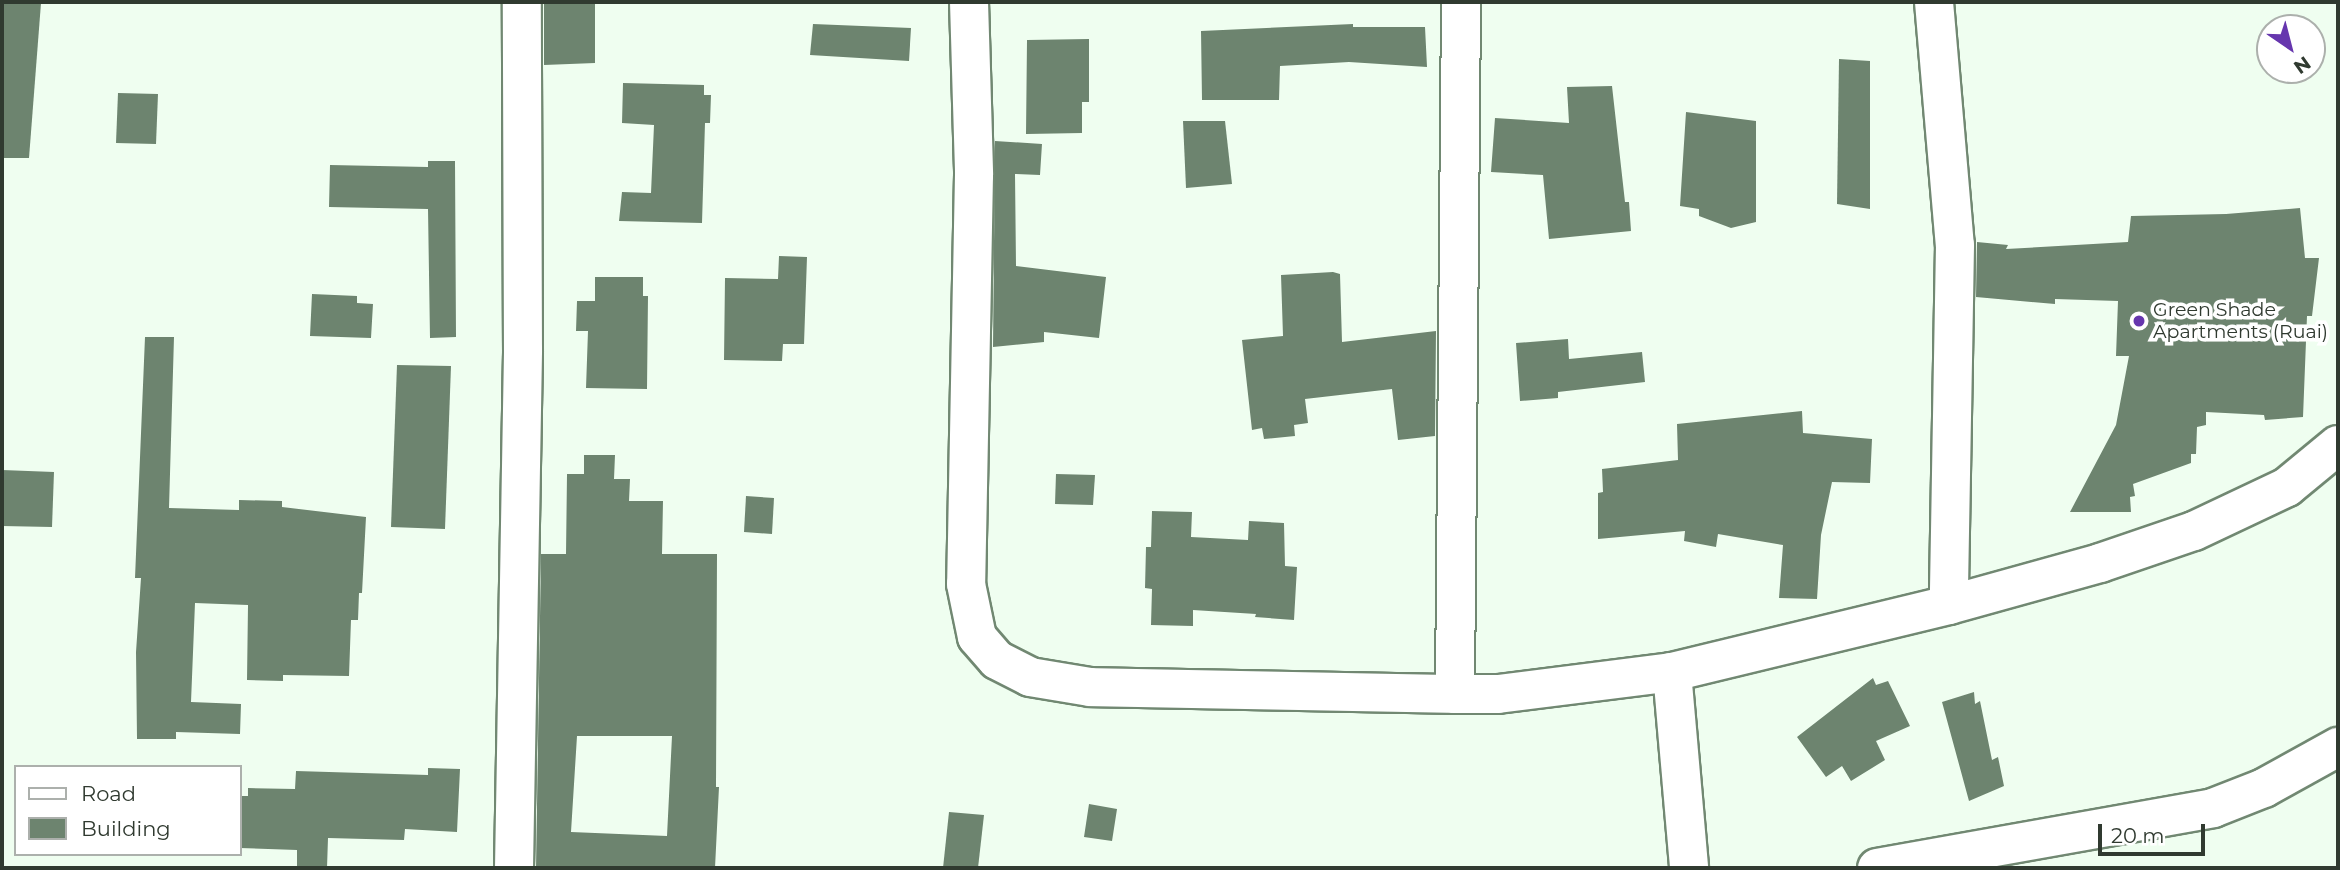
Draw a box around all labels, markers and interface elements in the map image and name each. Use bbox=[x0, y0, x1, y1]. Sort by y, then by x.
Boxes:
north arrow bbox=[2256, 14, 2326, 84]
text: N bbox=[2289, 51, 2315, 79]
place label: Green Shade Apartments (Ruai) bbox=[2153, 299, 2328, 343]
marker: Green Shade Apartments (Ruai) bbox=[2131, 313, 2147, 329]
legend bbox=[14, 765, 242, 856]
text: Road bbox=[81, 781, 136, 806]
scale bar bbox=[2102, 810, 2209, 854]
text: Building bbox=[81, 816, 171, 841]
text: 20 m bbox=[2111, 823, 2165, 848]

